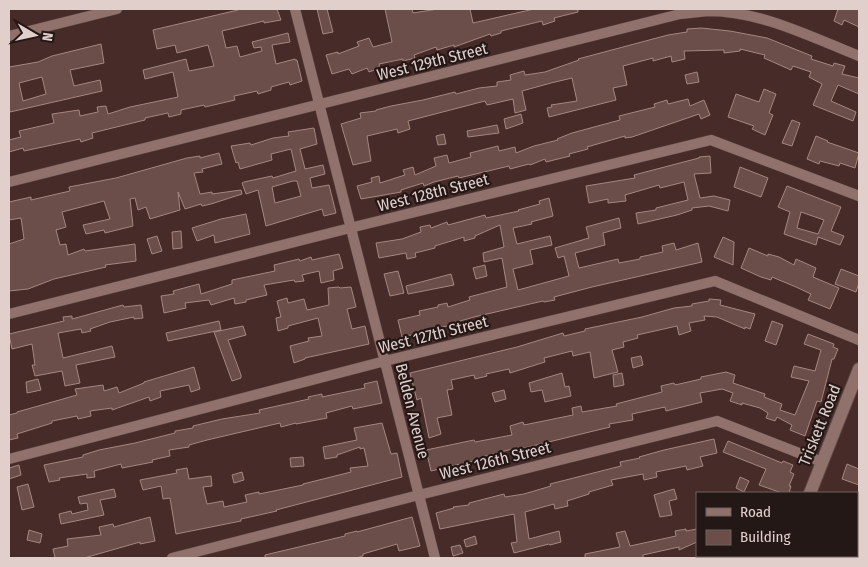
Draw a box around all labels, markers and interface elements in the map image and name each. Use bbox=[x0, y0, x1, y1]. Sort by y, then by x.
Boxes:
north arrow bbox=[10, 10, 60, 60]
text: N bbox=[38, 31, 56, 42]
street label: West 129th Street bbox=[375, 38, 490, 84]
street label: West 128th Street bbox=[376, 169, 491, 215]
street label: West 127th Street bbox=[376, 312, 490, 357]
street label: Belden Avenue bbox=[391, 361, 434, 461]
street label: Triskett Road bbox=[795, 382, 844, 469]
street label: West 126th Street bbox=[438, 437, 553, 483]
legend bbox=[696, 492, 858, 557]
text: Road bbox=[740, 503, 771, 521]
text: Building bbox=[740, 528, 791, 546]

